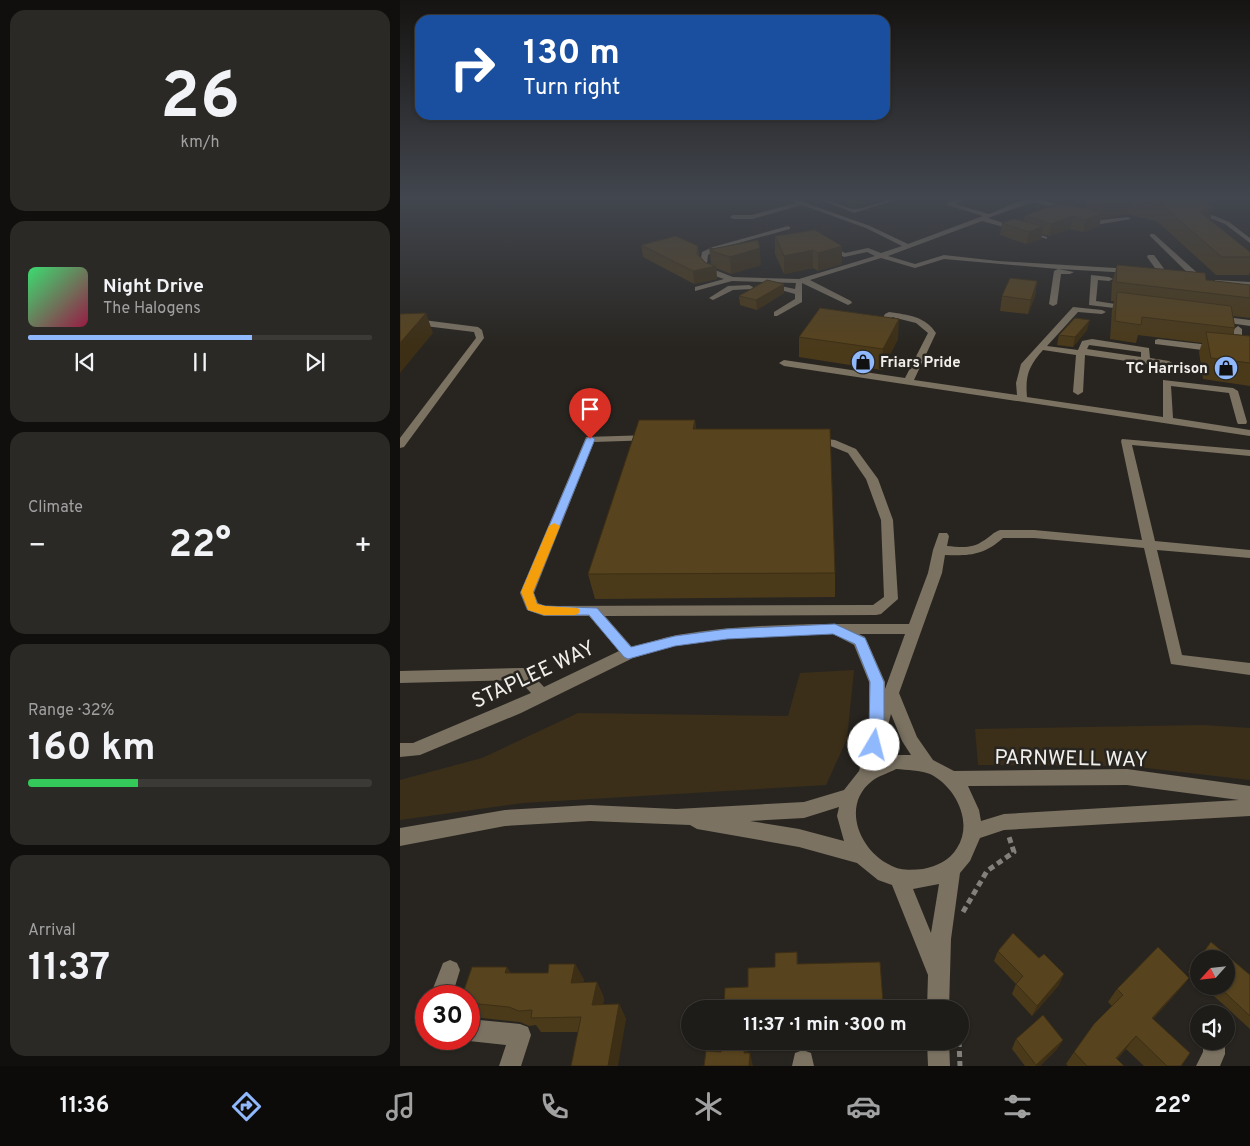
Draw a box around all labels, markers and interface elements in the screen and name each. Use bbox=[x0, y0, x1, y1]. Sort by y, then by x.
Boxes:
text: 130 m bbox=[523, 32, 620, 76]
icon: right bbox=[440, 35, 505, 100]
text: 26 bbox=[160, 59, 240, 141]
text: Turn right bbox=[523, 75, 620, 102]
text: km/h bbox=[181, 133, 219, 153]
text: Night Drive bbox=[103, 275, 204, 299]
text: The Halogens bbox=[103, 299, 201, 319]
icon: previous bbox=[71, 348, 99, 376]
icon: pause bbox=[186, 348, 214, 376]
icon: next bbox=[301, 348, 329, 376]
shop icon: Friars Pride bbox=[850, 349, 876, 375]
place label: Friars Pride bbox=[880, 354, 961, 373]
shop icon: TC Harrison bbox=[1213, 355, 1239, 381]
place label: TC Harrison bbox=[1126, 360, 1208, 379]
pin bbox=[569, 388, 611, 439]
icon: arrive bbox=[576, 395, 604, 423]
text: Climate bbox=[28, 498, 83, 518]
text: 22° bbox=[169, 522, 231, 571]
text: − bbox=[28, 529, 46, 565]
text: + bbox=[354, 529, 372, 565]
street label: STAPLEE WAY bbox=[468, 635, 600, 716]
text: Range · 32% bbox=[28, 701, 114, 721]
position arrow bbox=[847, 718, 899, 770]
text: 160 km bbox=[28, 725, 156, 774]
street label: PARNWELL WAY bbox=[994, 745, 1148, 774]
text: Arrival bbox=[28, 921, 76, 941]
text: 11:37 bbox=[28, 945, 110, 994]
north arrow bbox=[1190, 950, 1235, 995]
map controls bbox=[1190, 950, 1235, 1050]
speed limit sign: 30 bbox=[415, 985, 480, 1050]
button: sound bbox=[1190, 1005, 1235, 1050]
text: 11:37 · 1 min · 300 m bbox=[743, 1013, 907, 1037]
icon: directions bbox=[229, 1089, 264, 1124]
icon: music bbox=[383, 1089, 418, 1124]
icon: phone bbox=[537, 1089, 572, 1124]
icon: climate bbox=[691, 1089, 726, 1124]
icon: car bbox=[846, 1089, 881, 1124]
icon: filters bbox=[1000, 1089, 1035, 1124]
text: 11:36 bbox=[60, 1093, 109, 1120]
text: 22° bbox=[1154, 1093, 1190, 1120]

